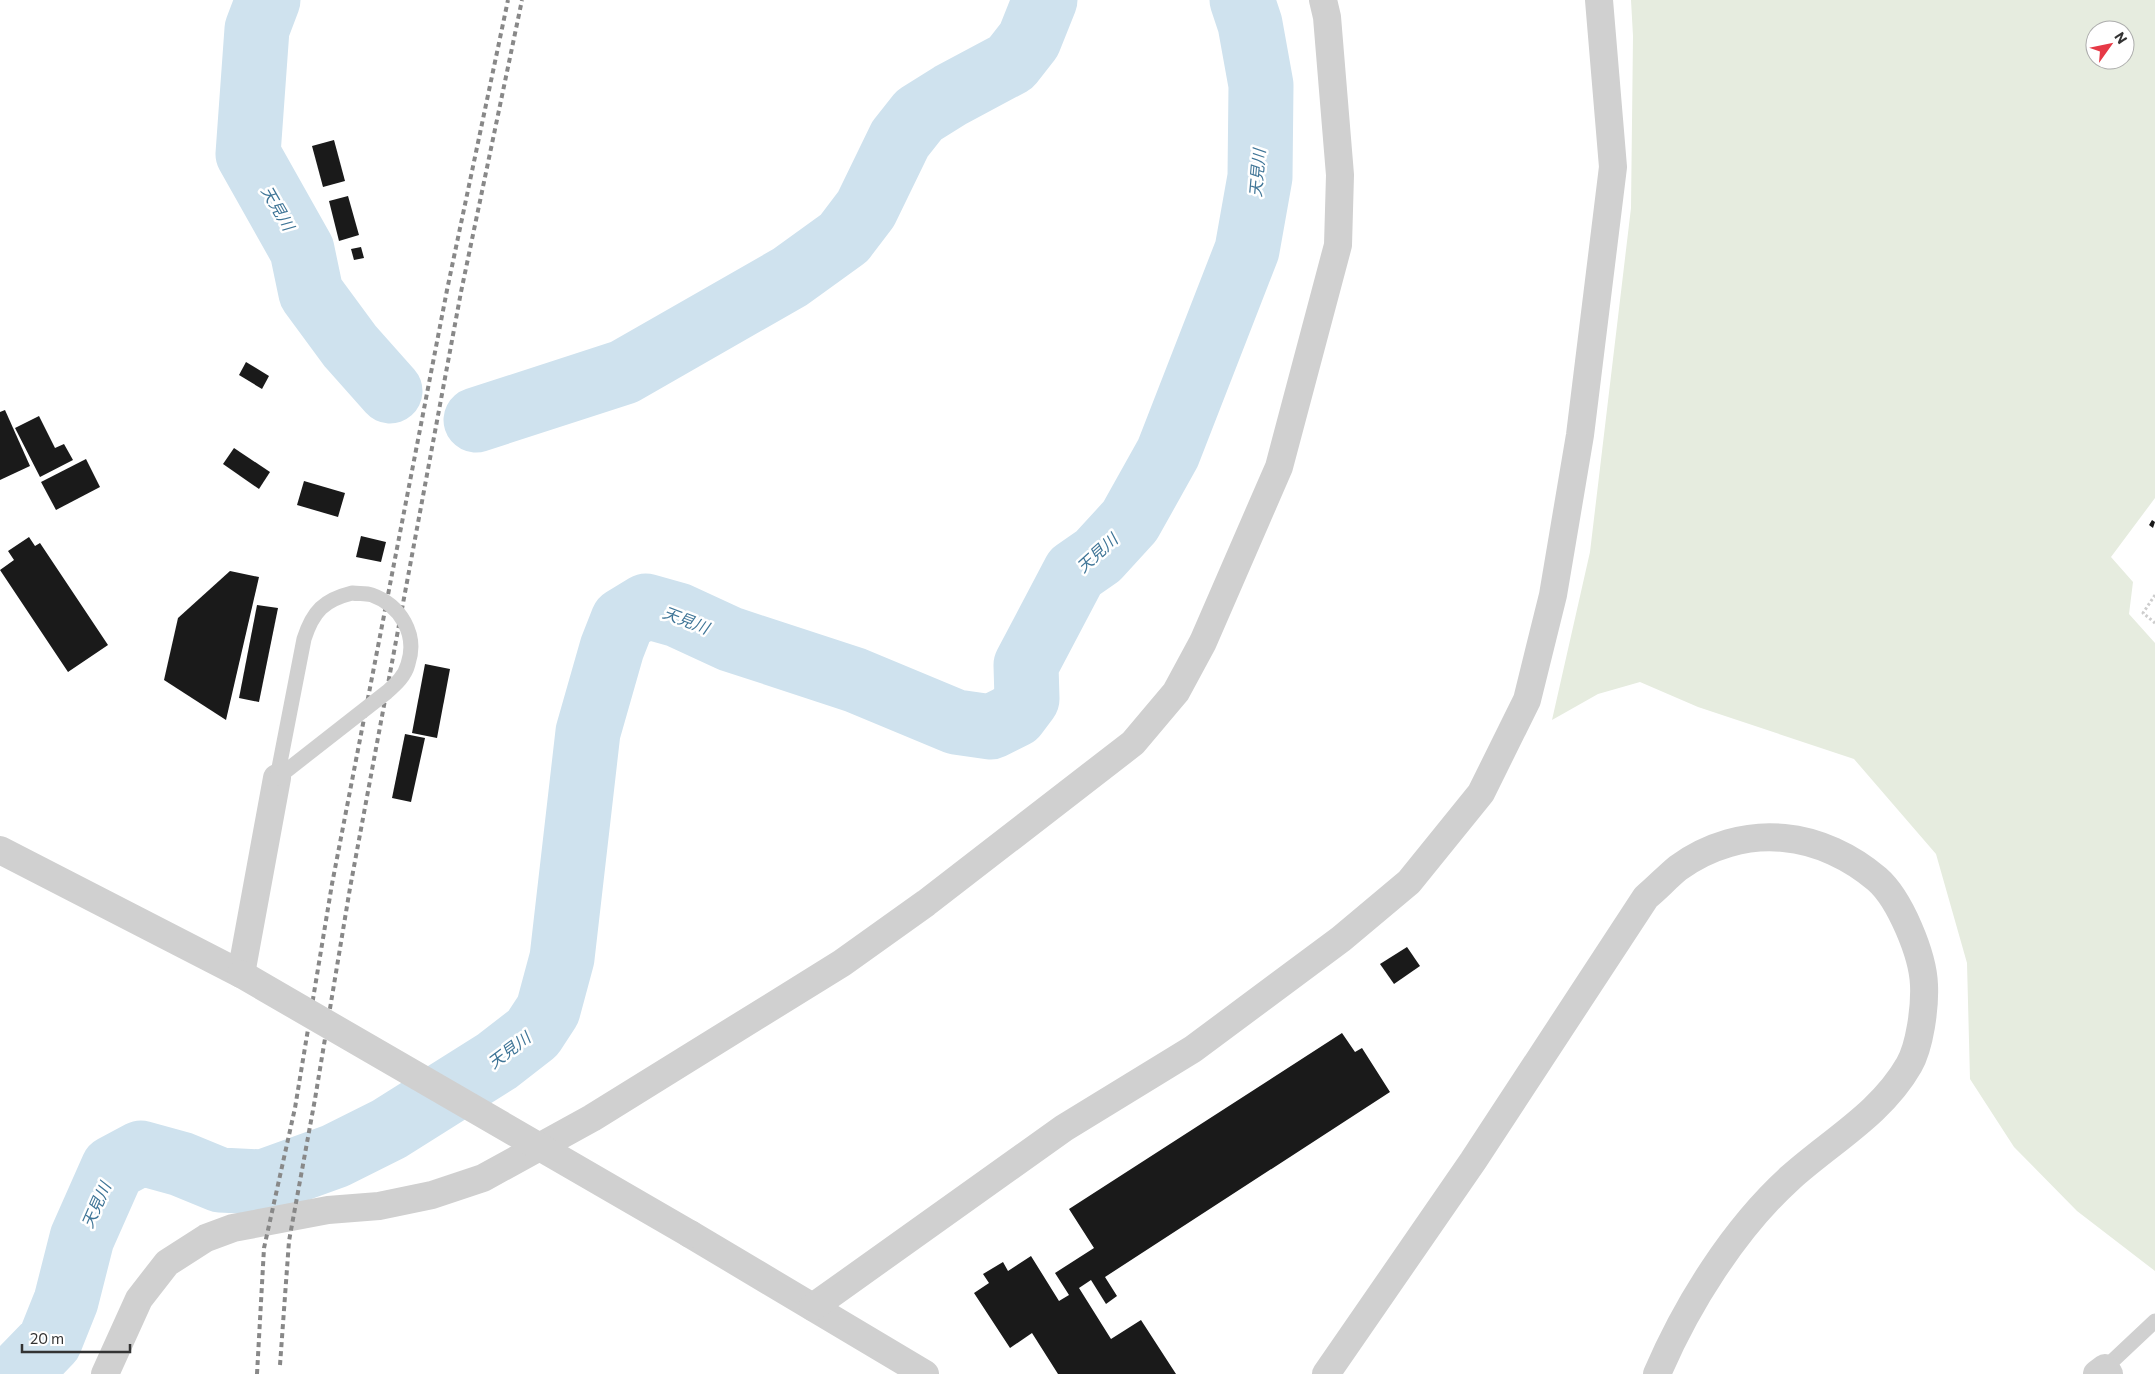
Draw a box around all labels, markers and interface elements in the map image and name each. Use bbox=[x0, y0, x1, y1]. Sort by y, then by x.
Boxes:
north arrow bbox=[2085, 20, 2135, 70]
text: N bbox=[2111, 29, 2131, 47]
water label: 天見川 bbox=[1245, 146, 1268, 198]
water label: 天見川 bbox=[258, 182, 300, 235]
water label: 天見川 bbox=[1072, 528, 1122, 576]
water label: 天見川 bbox=[660, 602, 714, 638]
water label: 天見川 bbox=[484, 1026, 535, 1072]
water label: 天見川 bbox=[77, 1177, 115, 1231]
scale bar bbox=[22, 1322, 130, 1354]
text: 20 m bbox=[30, 1329, 64, 1347]

